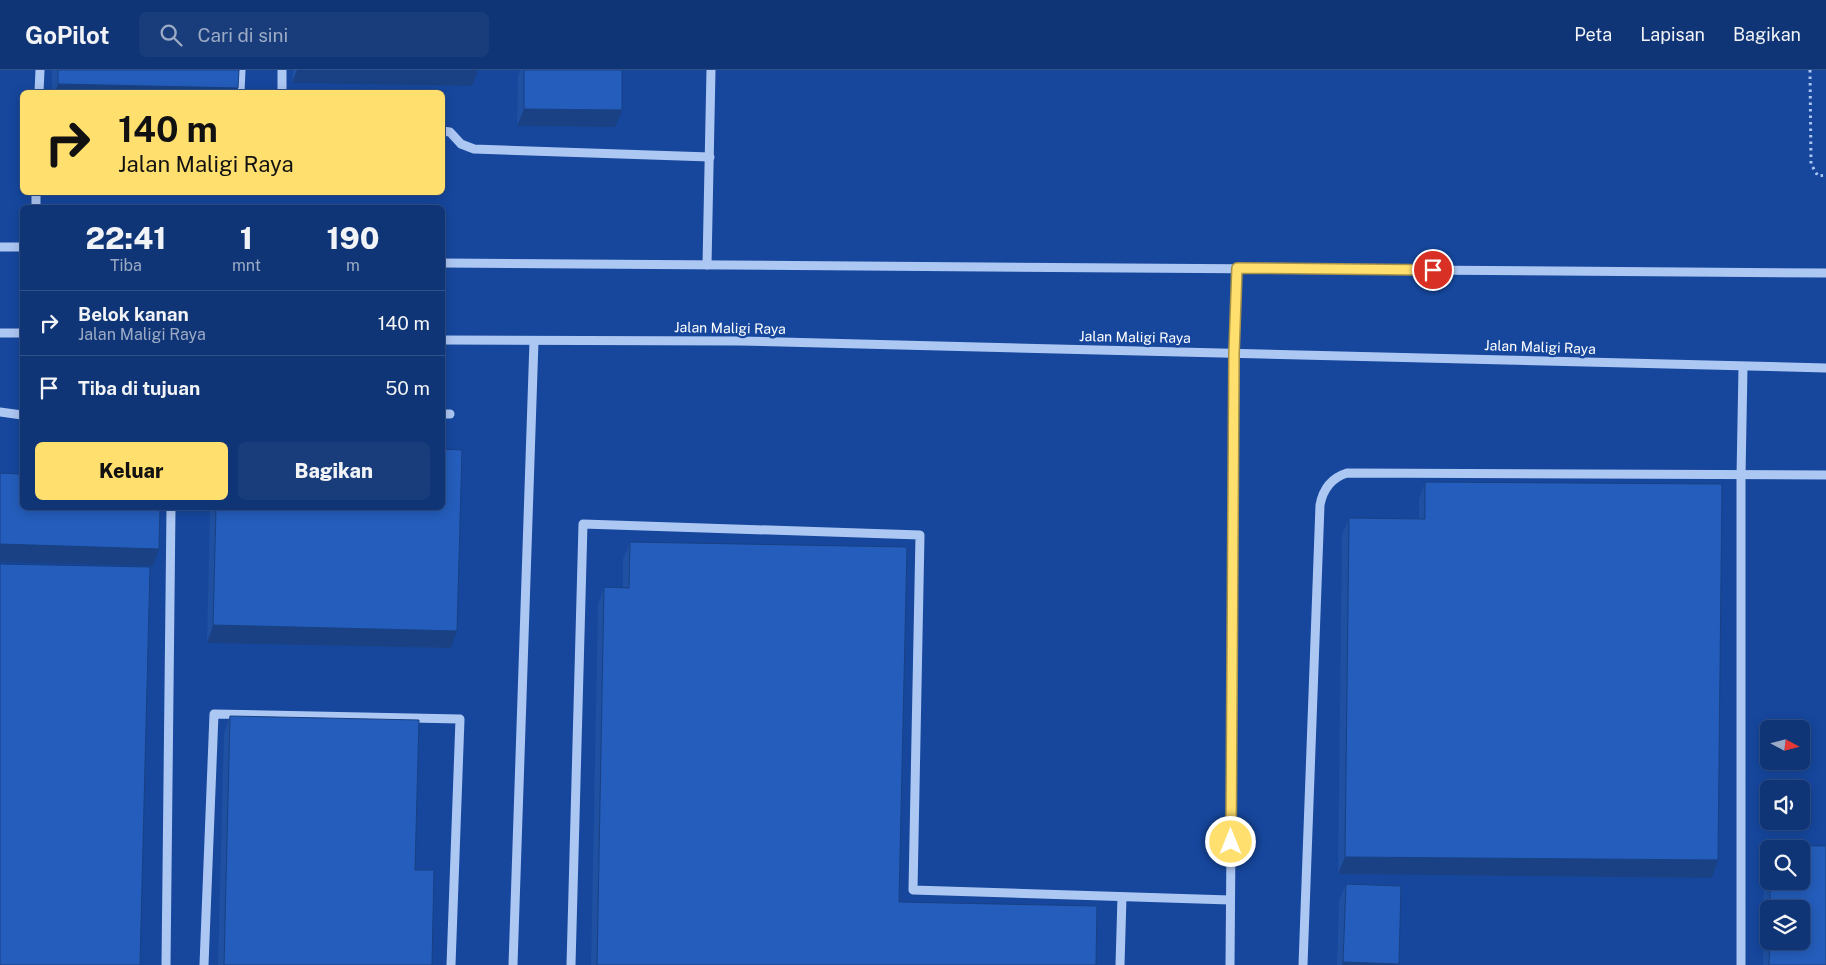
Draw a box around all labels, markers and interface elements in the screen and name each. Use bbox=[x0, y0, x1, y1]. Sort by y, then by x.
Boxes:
search box bbox=[139, 12, 489, 57]
text: GoPilot bbox=[25, 21, 109, 49]
icon: search bbox=[157, 21, 185, 49]
text: Cari di sini bbox=[197, 24, 288, 46]
text: Peta bbox=[1574, 24, 1612, 45]
text: Lapisan bbox=[1640, 24, 1705, 45]
text: Bagikan bbox=[1733, 24, 1801, 45]
text: 140 m bbox=[118, 109, 218, 150]
icon: right bbox=[35, 110, 100, 175]
text: Jalan Maligi Raya bbox=[118, 151, 294, 177]
text: 22:41 bbox=[85, 220, 166, 256]
text: 1 bbox=[240, 220, 253, 256]
text: 190 bbox=[326, 220, 380, 256]
pin bbox=[1412, 249, 1454, 291]
text: Tiba bbox=[110, 256, 142, 275]
text: mnt bbox=[232, 256, 261, 275]
text: m bbox=[346, 256, 360, 275]
icon: arrive bbox=[1419, 256, 1447, 284]
text: Belok kanan bbox=[78, 303, 189, 325]
icon: right bbox=[35, 309, 63, 337]
text: 140 m bbox=[378, 312, 430, 334]
street label: Jalan Maligi Raya bbox=[674, 319, 786, 337]
text: Jalan Maligi Raya bbox=[78, 325, 206, 344]
street label: Jalan Maligi Raya bbox=[1079, 328, 1191, 346]
street label: Jalan Maligi Raya bbox=[1484, 337, 1596, 357]
icon: arrive bbox=[35, 374, 63, 402]
text: Tiba di tujuan bbox=[78, 377, 200, 399]
text: 50 m bbox=[385, 377, 430, 399]
button: Keluar bbox=[35, 442, 228, 500]
button: Bagikan bbox=[238, 442, 430, 500]
north arrow bbox=[1760, 720, 1810, 770]
map controls bbox=[1760, 720, 1810, 950]
button: sound bbox=[1760, 780, 1810, 830]
position arrow bbox=[1204, 815, 1256, 867]
button: search bbox=[1760, 840, 1810, 890]
button: layers bbox=[1760, 900, 1810, 950]

